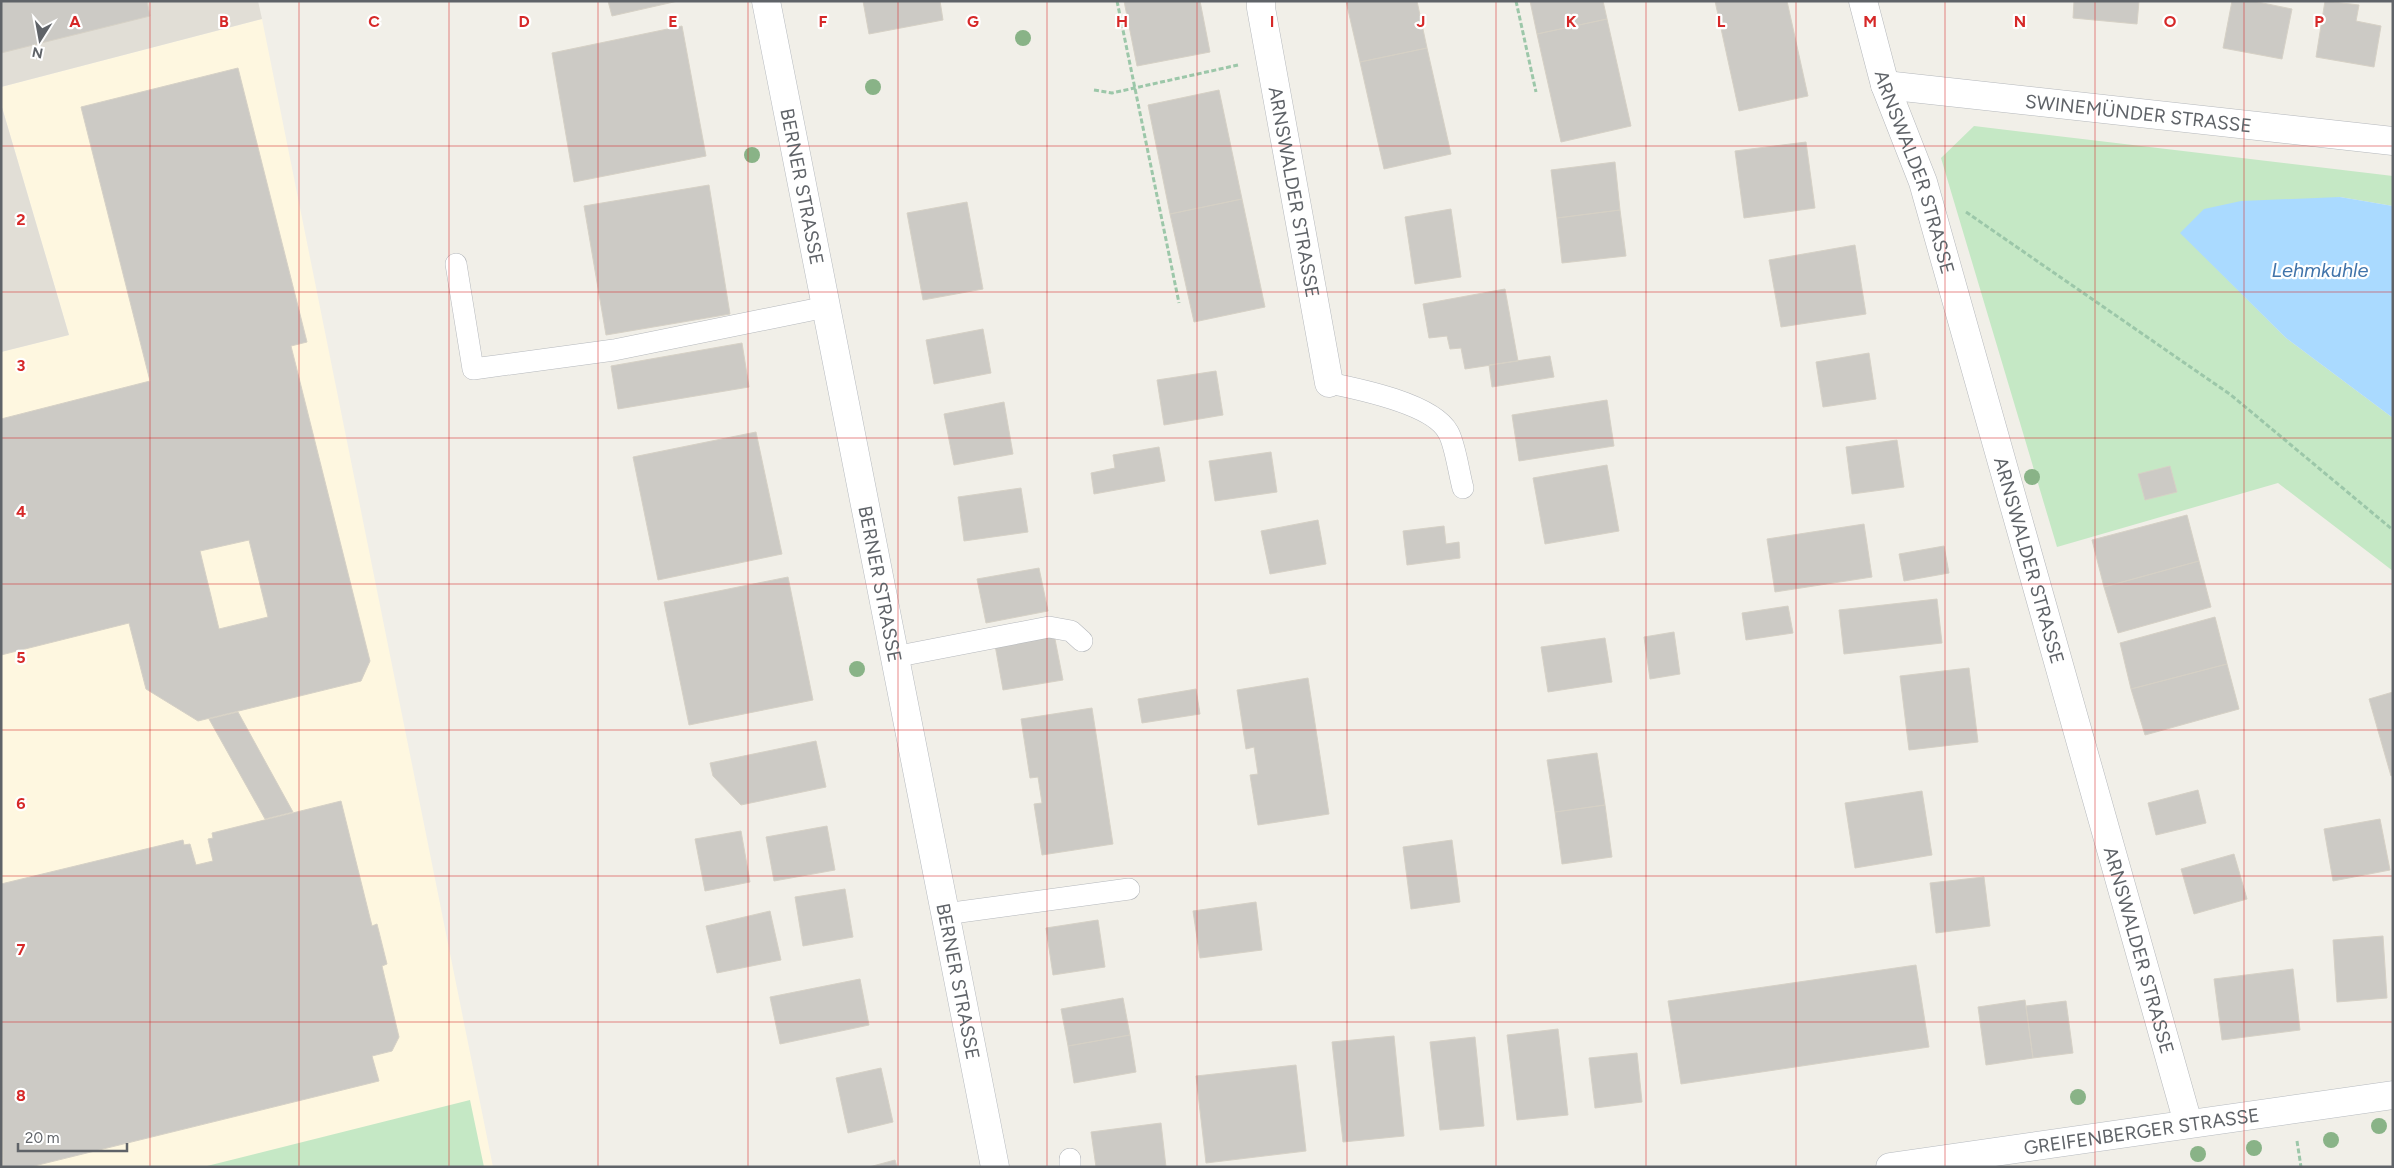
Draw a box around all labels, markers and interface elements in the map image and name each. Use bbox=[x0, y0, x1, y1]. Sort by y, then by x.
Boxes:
text: A bbox=[69, 12, 81, 31]
text: B bbox=[219, 12, 229, 31]
text: C bbox=[368, 12, 380, 31]
text: D bbox=[518, 12, 530, 31]
text: E bbox=[668, 12, 678, 31]
text: F bbox=[819, 12, 828, 31]
text: G bbox=[967, 12, 979, 31]
text: H bbox=[1116, 12, 1128, 31]
text: I bbox=[1270, 12, 1274, 31]
text: J bbox=[1417, 12, 1425, 31]
text: K bbox=[1566, 12, 1577, 31]
text: L bbox=[1717, 12, 1726, 31]
text: M bbox=[1863, 12, 1877, 31]
text: N bbox=[2014, 12, 2026, 31]
text: O bbox=[2164, 12, 2177, 31]
text: P bbox=[2314, 12, 2324, 31]
north arrow bbox=[15, 15, 65, 65]
text: N bbox=[31, 43, 45, 62]
street label: ARNSWALDER STRASSE bbox=[1870, 68, 1959, 277]
street label: ARNSWALDER STRASSE bbox=[1263, 85, 1324, 299]
street label: SWINEMÜNDER STRASSE bbox=[2024, 90, 2253, 137]
street label: BERNER STRASSE bbox=[775, 106, 829, 267]
text: 2 bbox=[16, 210, 26, 229]
water label: Lehmkuhle bbox=[2272, 258, 2369, 282]
text: 3 bbox=[17, 356, 26, 375]
street label: ARNSWALDER STRASSE bbox=[1989, 454, 2069, 667]
text: 4 bbox=[16, 502, 26, 521]
street label: BERNER STRASSE bbox=[853, 504, 907, 664]
text: 5 bbox=[16, 648, 26, 667]
text: 6 bbox=[16, 794, 26, 813]
street label: ARNSWALDER STRASSE bbox=[2099, 844, 2179, 1056]
street label: BERNER STRASSE bbox=[931, 901, 985, 1062]
text: 7 bbox=[17, 940, 26, 959]
text: 8 bbox=[16, 1086, 26, 1105]
street label: GREIFENBERGER STRASSE bbox=[2022, 1103, 2261, 1160]
scale bar bbox=[18, 1120, 126, 1152]
text: 20 m bbox=[25, 1129, 59, 1147]

